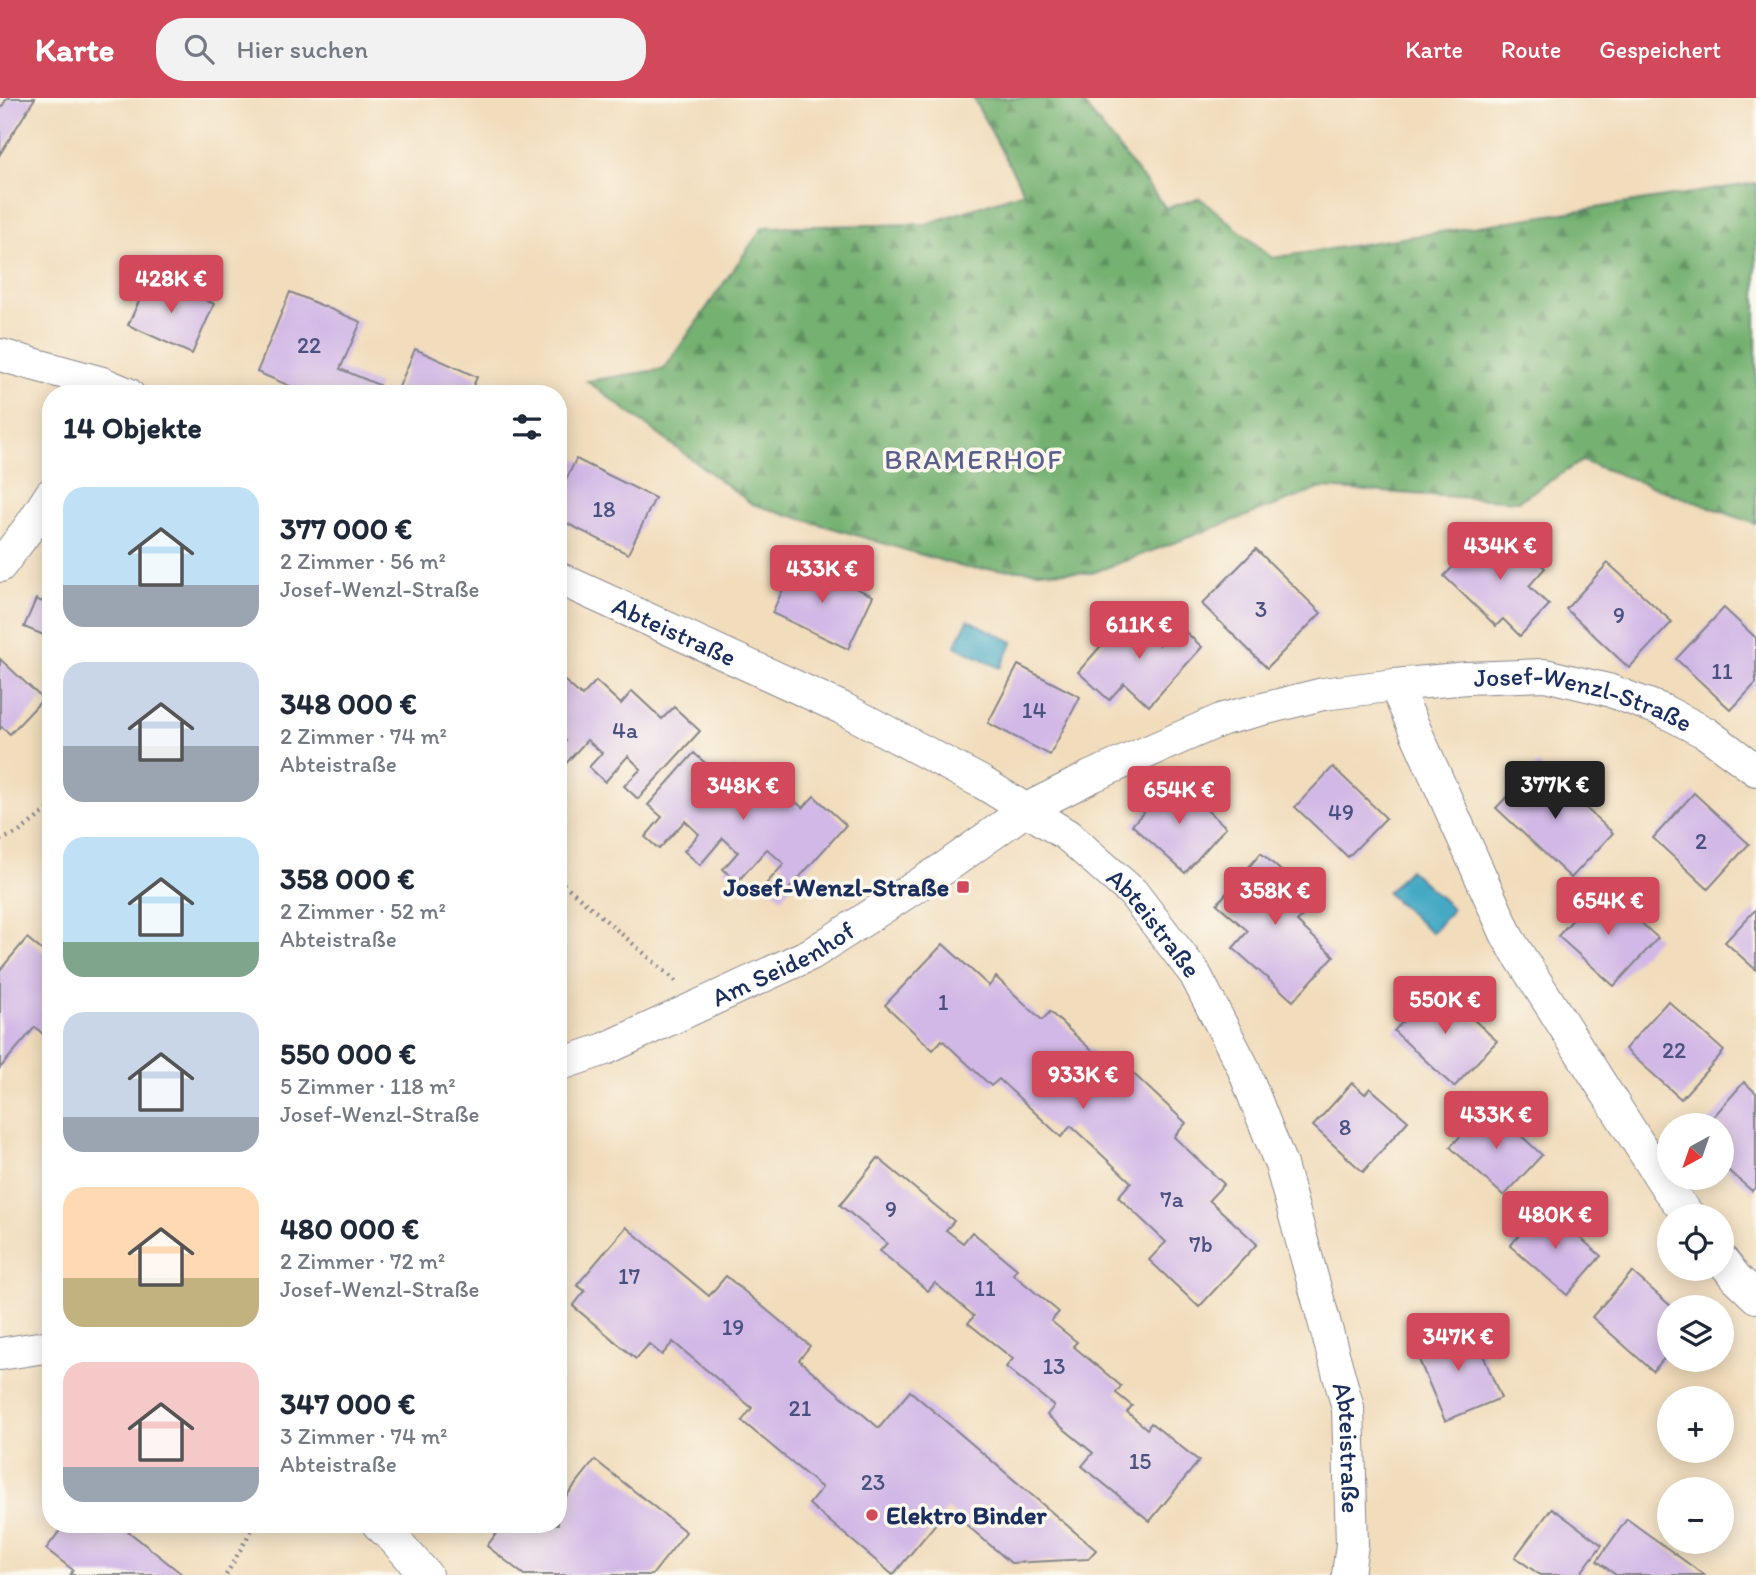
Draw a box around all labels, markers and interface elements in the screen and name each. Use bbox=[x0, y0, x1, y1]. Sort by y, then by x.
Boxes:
search box bbox=[156, 18, 646, 81]
text: Karte bbox=[35, 30, 114, 69]
icon: search bbox=[180, 30, 218, 68]
text: Hier suchen bbox=[236, 33, 368, 65]
text: Karte bbox=[1405, 35, 1463, 64]
text: Route bbox=[1501, 35, 1561, 64]
text: Gespeichert bbox=[1599, 35, 1721, 64]
pin: 428K € bbox=[114, 256, 228, 315]
text: 428K € bbox=[135, 264, 207, 292]
house number: 22 bbox=[297, 331, 321, 359]
icon: filters bbox=[508, 408, 546, 446]
text: 14 Objekte bbox=[63, 409, 202, 446]
district label: BRAMERHOF bbox=[884, 442, 1064, 476]
house number: 18 bbox=[592, 495, 616, 523]
text: 377 000 € bbox=[280, 510, 412, 547]
icon: home bbox=[119, 515, 203, 599]
pin: 434K € bbox=[1443, 522, 1557, 582]
text: 434K € bbox=[1463, 531, 1537, 559]
pin: 433K € bbox=[765, 546, 879, 605]
text: 2 Zimmer · 56 m² bbox=[280, 547, 446, 575]
text: 433K € bbox=[786, 554, 858, 582]
text: Josef-Wenzl-Straße bbox=[280, 575, 480, 603]
street label: Abteistraße bbox=[608, 589, 741, 673]
house number: 3 bbox=[1255, 595, 1267, 623]
house number: 9 bbox=[1613, 601, 1625, 629]
pin: 611K € bbox=[1082, 602, 1196, 661]
text: 611K € bbox=[1106, 610, 1172, 638]
house number: 11 bbox=[1711, 657, 1733, 685]
street label: Josef-Wenzl-Straße bbox=[1473, 659, 1698, 739]
text: 348 000 € bbox=[280, 685, 417, 722]
icon: home bbox=[119, 690, 203, 774]
house number: 14 bbox=[1022, 696, 1046, 724]
house number: 4a bbox=[612, 716, 638, 744]
text: 2 Zimmer · 74 m² bbox=[280, 722, 447, 750]
text: Abteistraße bbox=[280, 750, 397, 778]
pin: 348K € bbox=[686, 762, 800, 822]
pin: 377K € bbox=[1498, 762, 1612, 821]
pin: 654K € bbox=[1122, 766, 1236, 826]
text: 377K € bbox=[1521, 770, 1589, 798]
text: 348K € bbox=[707, 771, 779, 799]
text: 654K € bbox=[1143, 775, 1215, 803]
house number: 49 bbox=[1328, 798, 1354, 826]
house number: 2 bbox=[1695, 827, 1707, 855]
text: 358 000 € bbox=[280, 860, 415, 897]
street label: Abteistraße bbox=[1100, 861, 1208, 984]
icon: home bbox=[119, 865, 203, 949]
pin: 358K € bbox=[1218, 868, 1332, 927]
place label: Josef-Wenzl-Straße bbox=[722, 871, 949, 903]
text: 358K € bbox=[1240, 876, 1310, 904]
pin: 654K € bbox=[1551, 878, 1665, 937]
marker: Josef-Wenzl-Straße bbox=[955, 879, 971, 895]
text: 654K € bbox=[1572, 886, 1644, 914]
text: 2 Zimmer · 52 m² bbox=[280, 897, 446, 925]
street label: Am Seidenhof bbox=[706, 914, 861, 1014]
text: Abteistraße bbox=[280, 925, 397, 953]
pin: 550K € bbox=[1388, 976, 1502, 1036]
text: 550K € bbox=[1409, 985, 1481, 1013]
house number: 1 bbox=[938, 988, 949, 1016]
text: 550 000 € bbox=[280, 1035, 416, 1072]
house number: 22 bbox=[1662, 1036, 1686, 1064]
icon: home bbox=[119, 1040, 203, 1124]
pin: 933K € bbox=[1026, 1052, 1140, 1111]
text: 933K € bbox=[1048, 1060, 1118, 1088]
text: 5 Zimmer · 118 m² bbox=[280, 1072, 456, 1100]
pin: 433K € bbox=[1439, 1091, 1553, 1151]
text: Josef-Wenzl-Straße bbox=[280, 1100, 480, 1128]
text: 433K € bbox=[1460, 1100, 1532, 1128]
house number: 8 bbox=[1339, 1113, 1351, 1141]
north arrow bbox=[1657, 1113, 1734, 1190]
map controls bbox=[1657, 1113, 1734, 1554]
house number: 7a bbox=[1160, 1185, 1184, 1213]
pin: 480K € bbox=[1498, 1192, 1612, 1251]
house number: 9 bbox=[885, 1195, 897, 1223]
text: 480K € bbox=[1518, 1200, 1592, 1228]
button: locate bbox=[1657, 1204, 1734, 1281]
text: 480 000 € bbox=[280, 1210, 419, 1247]
icon: home bbox=[119, 1215, 203, 1299]
house number: 7b bbox=[1189, 1230, 1213, 1258]
text: 2 Zimmer · 72 m² bbox=[280, 1247, 445, 1275]
house number: 17 bbox=[618, 1262, 640, 1290]
house number: 11 bbox=[974, 1274, 996, 1302]
text: Josef-Wenzl-Straße bbox=[280, 1275, 480, 1303]
button: layers bbox=[1657, 1295, 1734, 1372]
house number: 19 bbox=[722, 1313, 744, 1341]
pin: 347K € bbox=[1401, 1314, 1515, 1373]
text: 347K € bbox=[1423, 1322, 1493, 1350]
house number: 13 bbox=[1042, 1352, 1066, 1380]
street label: Abteistraße bbox=[1326, 1378, 1367, 1514]
text: 347 000 € bbox=[280, 1385, 415, 1422]
button: + bbox=[1657, 1386, 1734, 1463]
icon: home bbox=[119, 1390, 203, 1474]
house number: 21 bbox=[789, 1394, 812, 1422]
text: 3 Zimmer · 74 m² bbox=[280, 1422, 447, 1450]
house number: 15 bbox=[1129, 1447, 1151, 1475]
text: Abteistraße bbox=[280, 1450, 397, 1478]
house number: 23 bbox=[861, 1468, 885, 1496]
button: − bbox=[1657, 1477, 1734, 1554]
place label: Elektro Binder bbox=[886, 1499, 1047, 1531]
marker: Elektro Binder bbox=[864, 1507, 880, 1523]

